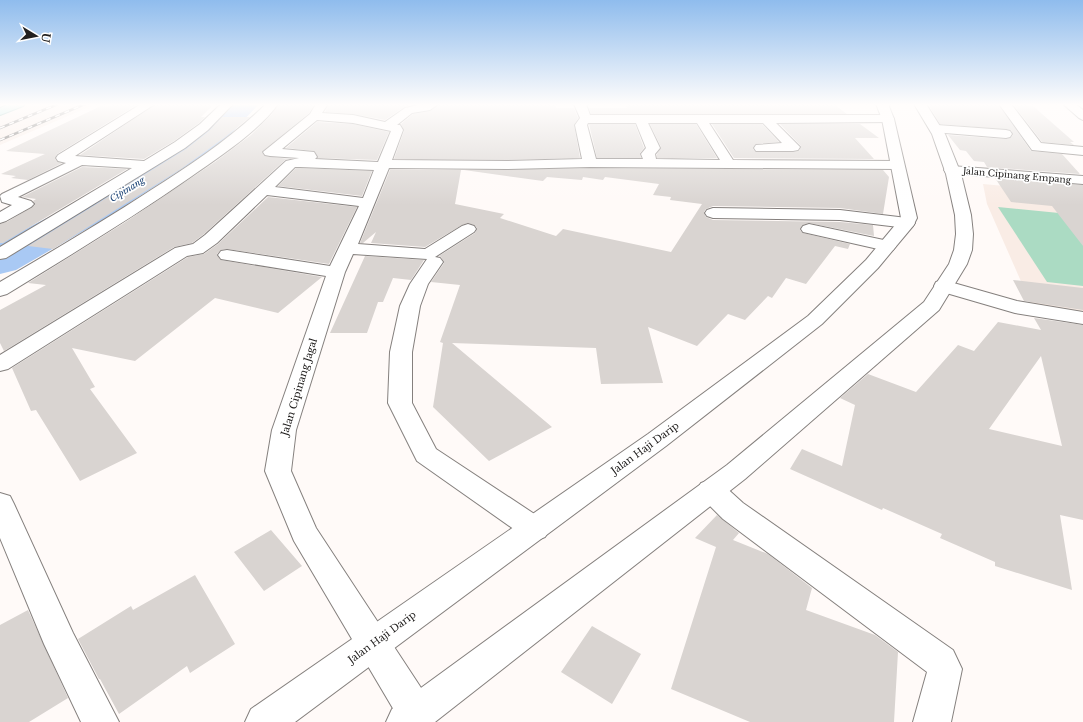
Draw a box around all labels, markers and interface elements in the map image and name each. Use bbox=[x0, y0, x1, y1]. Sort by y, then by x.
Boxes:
north arrow bbox=[16, 16, 56, 56]
text: U bbox=[38, 32, 54, 44]
street label: Jalan Cipinang Empang bbox=[961, 165, 1072, 185]
water label: Cipinang bbox=[107, 173, 147, 204]
street label: Jalan Cipinang Jagal bbox=[277, 337, 320, 439]
street label: Jalan Haji Darip bbox=[607, 419, 682, 478]
street label: Jalan Haji Darip bbox=[344, 608, 419, 667]

